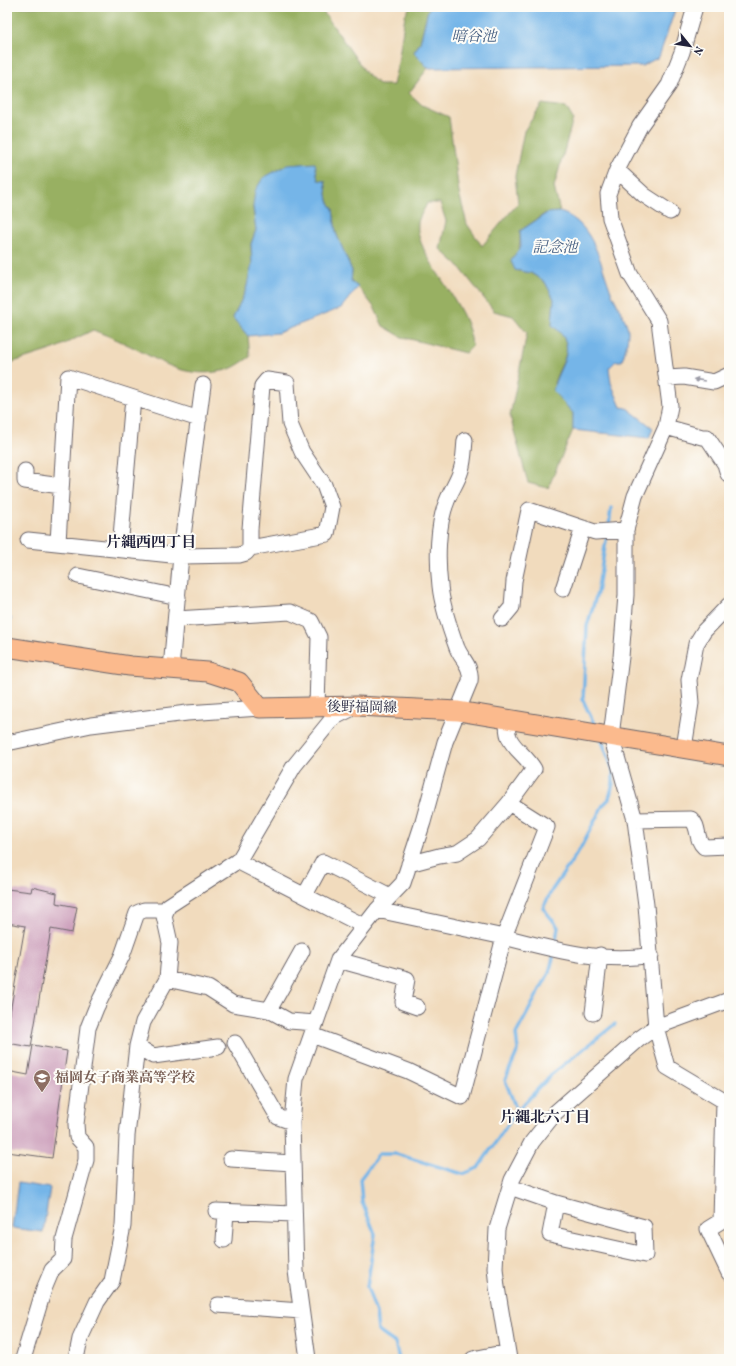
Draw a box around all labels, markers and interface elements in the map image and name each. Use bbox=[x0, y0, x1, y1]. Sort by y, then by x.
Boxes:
north arrow bbox=[670, 26, 710, 66]
water label: 暗谷池 bbox=[451, 27, 498, 48]
text: N bbox=[689, 43, 706, 57]
water label: 記念池 bbox=[532, 238, 579, 259]
one-way arrow bbox=[692, 377, 705, 383]
district label: 片縄西四丁目 bbox=[106, 533, 196, 554]
street label: 後野福岡線 bbox=[327, 698, 397, 718]
school or university icon: 福岡女子商業高等学校 bbox=[32, 1068, 52, 1093]
place label: 福岡女子商業高等学校 bbox=[55, 1069, 195, 1088]
district label: 片縄北六丁目 bbox=[500, 1108, 590, 1129]

